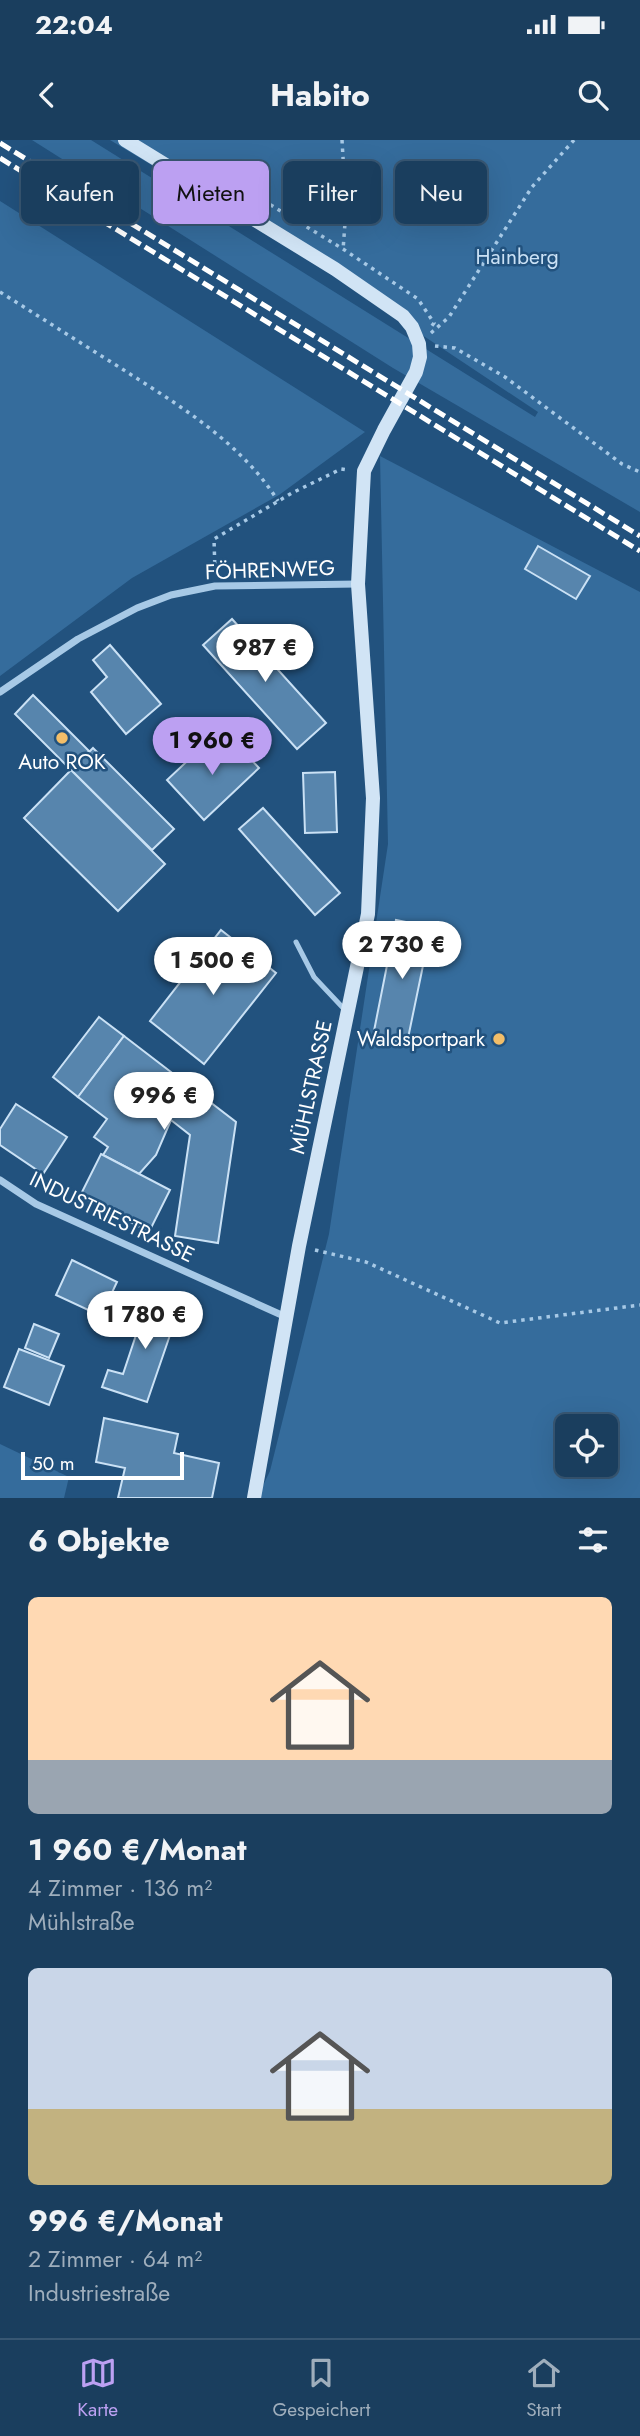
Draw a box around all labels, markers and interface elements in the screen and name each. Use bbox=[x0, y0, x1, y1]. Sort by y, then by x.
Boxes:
text: 22:04 bbox=[35, 6, 113, 44]
text: Habito bbox=[270, 72, 370, 118]
icon: back bbox=[28, 76, 66, 114]
icon: search bbox=[574, 76, 612, 114]
chip: Kaufen bbox=[21, 161, 139, 224]
chip: Mieten bbox=[153, 161, 269, 224]
chip: Filter bbox=[283, 161, 381, 224]
chip: Neu bbox=[395, 161, 487, 224]
park label: Hainberg bbox=[475, 242, 559, 272]
street label: FÖHRENWEG bbox=[204, 553, 336, 587]
pin: 987 € bbox=[216, 624, 314, 684]
text: 987 € bbox=[232, 630, 298, 664]
pin: 1 960 € bbox=[147, 718, 277, 777]
text: 1 960 € bbox=[169, 723, 255, 757]
marker: Auto ROK bbox=[54, 730, 70, 746]
place label: Auto ROK bbox=[18, 747, 106, 777]
pin: 2 730 € bbox=[337, 922, 467, 981]
text: 2 730 € bbox=[358, 927, 446, 961]
pin: 1 500 € bbox=[148, 938, 278, 997]
text: 1 500 € bbox=[170, 943, 256, 977]
street label: MÜHLSTRASSE bbox=[282, 1017, 340, 1157]
place label: Waldsportpark bbox=[357, 1024, 486, 1054]
marker: Waldsportpark bbox=[491, 1031, 507, 1047]
pin: 996 € bbox=[115, 1072, 213, 1132]
text: 996 € bbox=[130, 1078, 198, 1112]
street label: INDUSTRIESTRASSE bbox=[25, 1164, 199, 1270]
pin: 1 780 € bbox=[80, 1292, 210, 1351]
text: 1 780 € bbox=[103, 1297, 187, 1331]
map controls bbox=[555, 1414, 618, 1477]
button: locate bbox=[555, 1414, 618, 1477]
scale bar bbox=[21, 1449, 184, 1481]
text: 50 m bbox=[32, 1450, 75, 1477]
text: 6 Objekte bbox=[28, 1519, 170, 1562]
icon: filters bbox=[574, 1521, 612, 1559]
icon: home bbox=[257, 1642, 383, 1768]
text: 1 960 €/Monat bbox=[28, 1828, 247, 1871]
text: 4 Zimmer · 136 m² bbox=[28, 1871, 212, 1905]
text: Mühlstraße bbox=[28, 1905, 135, 1939]
icon: home bbox=[257, 2013, 383, 2139]
text: 996 €/Monat bbox=[28, 2199, 223, 2242]
text: 2 Zimmer · 64 m² bbox=[28, 2242, 202, 2276]
text: Industriestraße bbox=[28, 2276, 170, 2310]
tab: Karte bbox=[77, 2354, 118, 2423]
tab: Gespeichert bbox=[273, 2354, 370, 2423]
tab: Start bbox=[525, 2354, 563, 2423]

